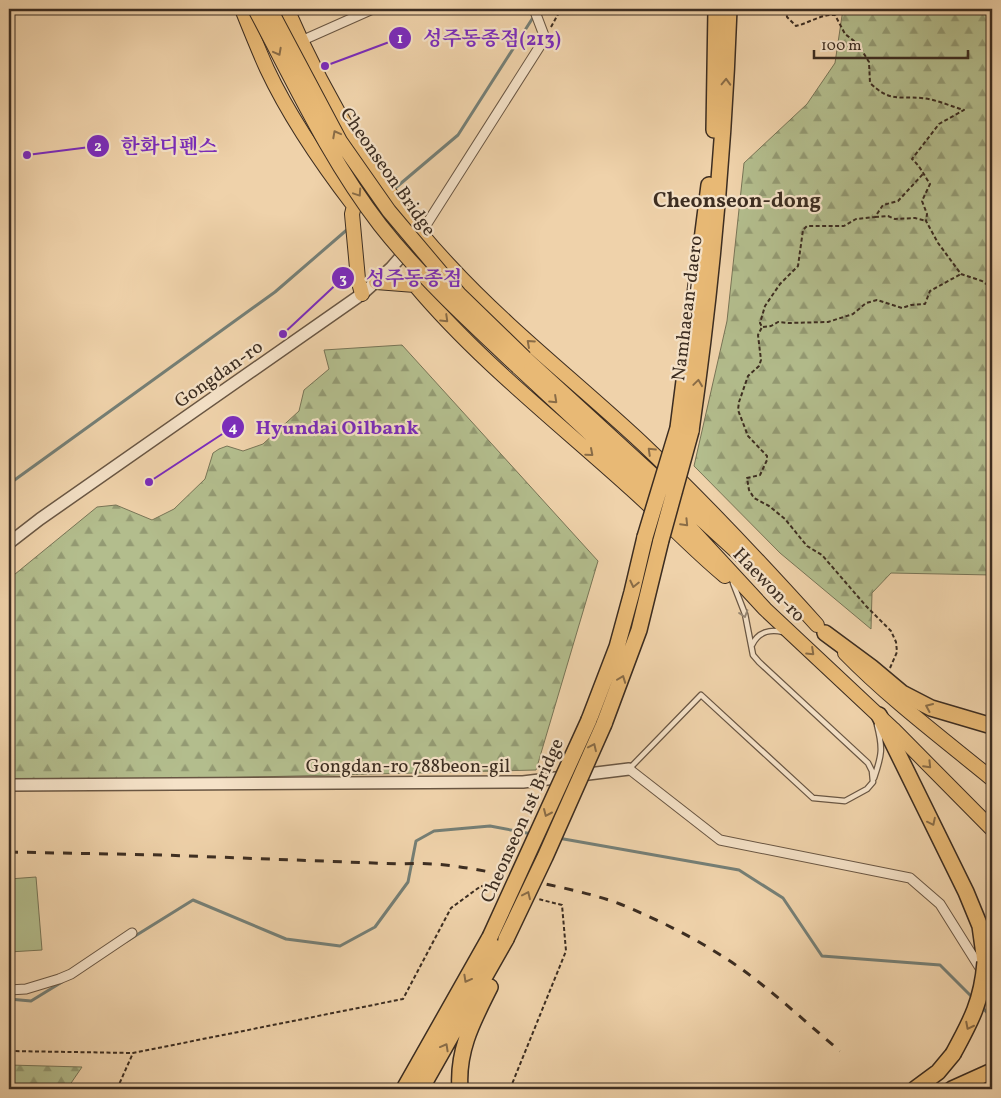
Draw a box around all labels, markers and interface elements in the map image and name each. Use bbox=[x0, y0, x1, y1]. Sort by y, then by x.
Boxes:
callout: 성주동종점(213) bbox=[388, 20, 571, 55]
text: 성주동종점(213) bbox=[423, 26, 561, 54]
scale bar bbox=[814, 28, 967, 60]
text: 1 bbox=[397, 29, 403, 50]
text: 100 m bbox=[821, 36, 861, 57]
one-way arrow bbox=[272, 46, 282, 55]
one-way arrow bbox=[721, 78, 732, 86]
street label: Cheonseon Bridge bbox=[333, 103, 441, 242]
callout: 한화디펜스 bbox=[86, 129, 228, 164]
one-way arrow bbox=[332, 130, 342, 139]
text: 한화디펜스 bbox=[121, 134, 217, 162]
text: 2 bbox=[94, 137, 102, 158]
one-way arrow bbox=[352, 187, 361, 197]
district label: Cheonseon-dong bbox=[653, 187, 821, 216]
street label: Namhaean-daero bbox=[666, 234, 710, 382]
callout: 성주동종점 bbox=[331, 261, 472, 296]
text: 성주동종점 bbox=[366, 266, 462, 294]
text: 3 bbox=[339, 269, 347, 290]
one-way arrow bbox=[439, 313, 448, 322]
street label: Gongdan-ro bbox=[170, 335, 269, 415]
one-way arrow bbox=[526, 339, 535, 348]
one-way arrow bbox=[692, 379, 703, 387]
one-way arrow bbox=[548, 394, 557, 403]
callout: Hyundai Oilbank bbox=[221, 410, 429, 445]
text: Hyundai Oilbank bbox=[255, 415, 419, 443]
text: 4 bbox=[228, 418, 238, 439]
one-way arrow bbox=[585, 447, 594, 456]
one-way arrow bbox=[647, 448, 656, 457]
one-way arrow bbox=[679, 517, 688, 526]
street label: Haewon-ro bbox=[726, 542, 811, 628]
one-way arrow bbox=[629, 580, 640, 589]
one-way arrow bbox=[739, 609, 749, 618]
one-way arrow bbox=[805, 646, 814, 655]
one-way arrow bbox=[616, 675, 626, 684]
one-way arrow bbox=[925, 702, 934, 713]
street label: Cheonseon 1st Bridge bbox=[475, 734, 571, 907]
one-way arrow bbox=[587, 743, 598, 752]
street label: Gongdan-ro 788beon-gil bbox=[306, 754, 510, 780]
one-way arrow bbox=[922, 759, 931, 768]
one-way arrow bbox=[543, 808, 553, 817]
one-way arrow bbox=[925, 817, 936, 826]
one-way arrow bbox=[520, 891, 531, 900]
one-way arrow bbox=[463, 974, 473, 983]
one-way arrow bbox=[965, 1021, 975, 1030]
one-way arrow bbox=[439, 1044, 449, 1053]

